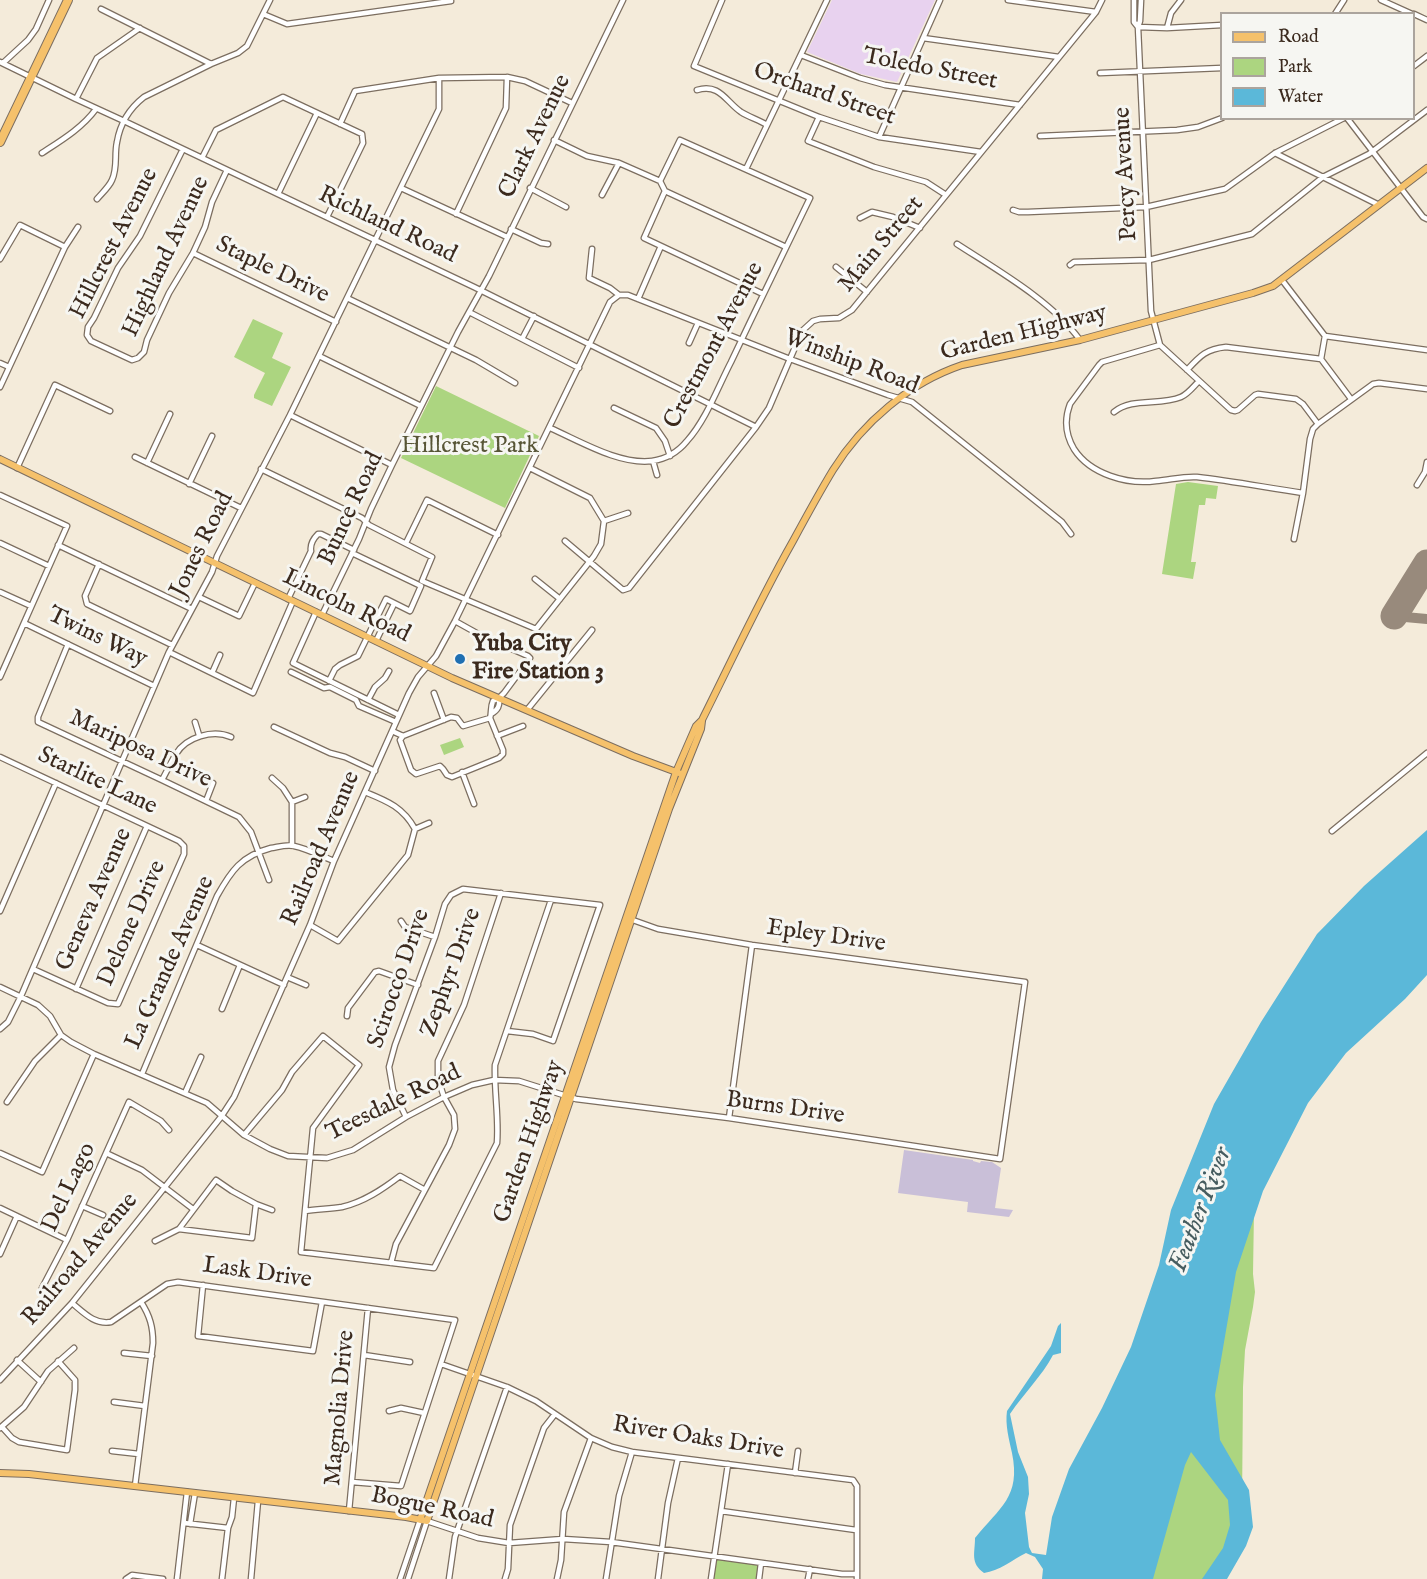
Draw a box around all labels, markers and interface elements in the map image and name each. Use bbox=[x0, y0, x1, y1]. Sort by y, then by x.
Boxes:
legend bbox=[1220, 12, 1415, 120]
text: Road bbox=[1278, 26, 1319, 49]
street label: Toledo Street bbox=[860, 43, 1000, 97]
text: Park bbox=[1278, 56, 1312, 79]
street label: Orchard Street bbox=[749, 57, 899, 133]
street label: Clark Avenue bbox=[494, 70, 578, 204]
text: Water bbox=[1278, 86, 1323, 109]
street label: Percy Avenue bbox=[1109, 106, 1145, 242]
street label: Hillcrest Avenue bbox=[65, 164, 165, 324]
street label: Highland Avenue bbox=[117, 172, 217, 342]
street label: Richland Road bbox=[313, 181, 461, 271]
street label: Main Street bbox=[833, 191, 931, 299]
street label: Staple Drive bbox=[211, 231, 333, 311]
street label: Crestmont Avenue bbox=[659, 258, 771, 434]
street label: Garden Highway bbox=[938, 299, 1110, 369]
street label: Winship Road bbox=[779, 324, 923, 402]
park label: Hillcrest Park bbox=[401, 433, 539, 461]
street label: Bunce Road bbox=[313, 448, 391, 570]
street label: Jones Road bbox=[165, 488, 241, 602]
street label: Lincoln Road bbox=[278, 564, 414, 650]
street label: Twins Way bbox=[42, 601, 152, 675]
place label: Yuba City Fire Station 3 bbox=[472, 631, 604, 687]
marker: Yuba City Fire Station 3 bbox=[453, 652, 467, 666]
street label: Mariposa Drive bbox=[64, 704, 216, 796]
street label: Starlite Lane bbox=[33, 742, 161, 822]
street label: Railroad Avenue bbox=[277, 767, 367, 931]
street label: Geneva Avenue bbox=[51, 824, 139, 976]
street label: Delone Drive bbox=[92, 857, 174, 991]
street label: La Grande Avenue bbox=[120, 872, 222, 1054]
street label: Zephyr Drive bbox=[415, 905, 489, 1041]
street label: Scirocco Drive bbox=[363, 906, 437, 1052]
street label: Epley Drive bbox=[765, 914, 887, 960]
street label: Garden Highway bbox=[489, 1057, 571, 1227]
street label: Teesdale Road bbox=[322, 1059, 466, 1149]
street label: Burns Drive bbox=[724, 1086, 846, 1132]
street label: Del Lago bbox=[37, 1139, 103, 1237]
water label: Feather River bbox=[1164, 1143, 1240, 1277]
street label: Railroad Avenue bbox=[17, 1188, 145, 1332]
street label: Lask Drive bbox=[201, 1252, 313, 1296]
street label: Magnolia Drive bbox=[320, 1329, 362, 1487]
street label: River Oaks Drive bbox=[610, 1411, 786, 1467]
street label: Bogue Road bbox=[368, 1482, 496, 1536]

